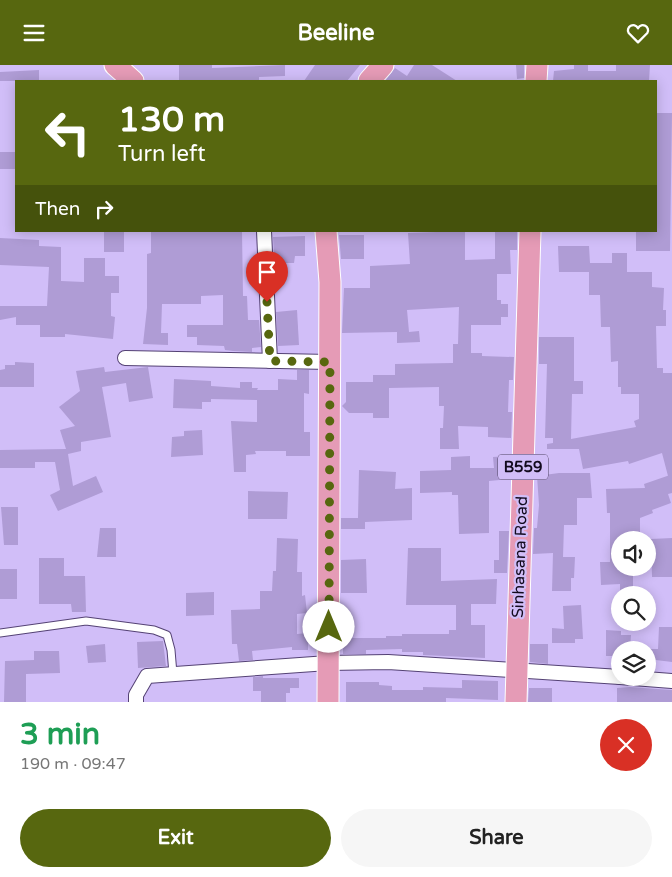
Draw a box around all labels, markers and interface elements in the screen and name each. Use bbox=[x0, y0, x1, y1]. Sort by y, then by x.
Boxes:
icon: menu bbox=[20, 19, 48, 47]
icon: heart bbox=[624, 19, 652, 47]
text: Beeline bbox=[298, 20, 374, 46]
text: 130 m bbox=[118, 99, 225, 141]
icon: left bbox=[35, 100, 100, 165]
text: Turn left bbox=[118, 141, 206, 167]
icon: right bbox=[90, 195, 118, 223]
text: Then bbox=[35, 198, 80, 220]
pin bbox=[246, 251, 288, 302]
icon: arrive bbox=[253, 258, 281, 286]
road number: B559 bbox=[498, 455, 548, 479]
street label: Sinhasana Road bbox=[508, 496, 532, 618]
map controls bbox=[611, 531, 656, 686]
button: sound bbox=[611, 531, 656, 576]
button: search bbox=[611, 586, 656, 631]
position arrow bbox=[302, 600, 354, 652]
button: layers bbox=[611, 641, 656, 686]
text: 3 min bbox=[20, 716, 100, 753]
button: close bbox=[600, 719, 652, 771]
text: 190 m · 09:47 bbox=[20, 754, 126, 774]
button: Exit bbox=[20, 809, 331, 867]
button: Share bbox=[341, 809, 652, 867]

